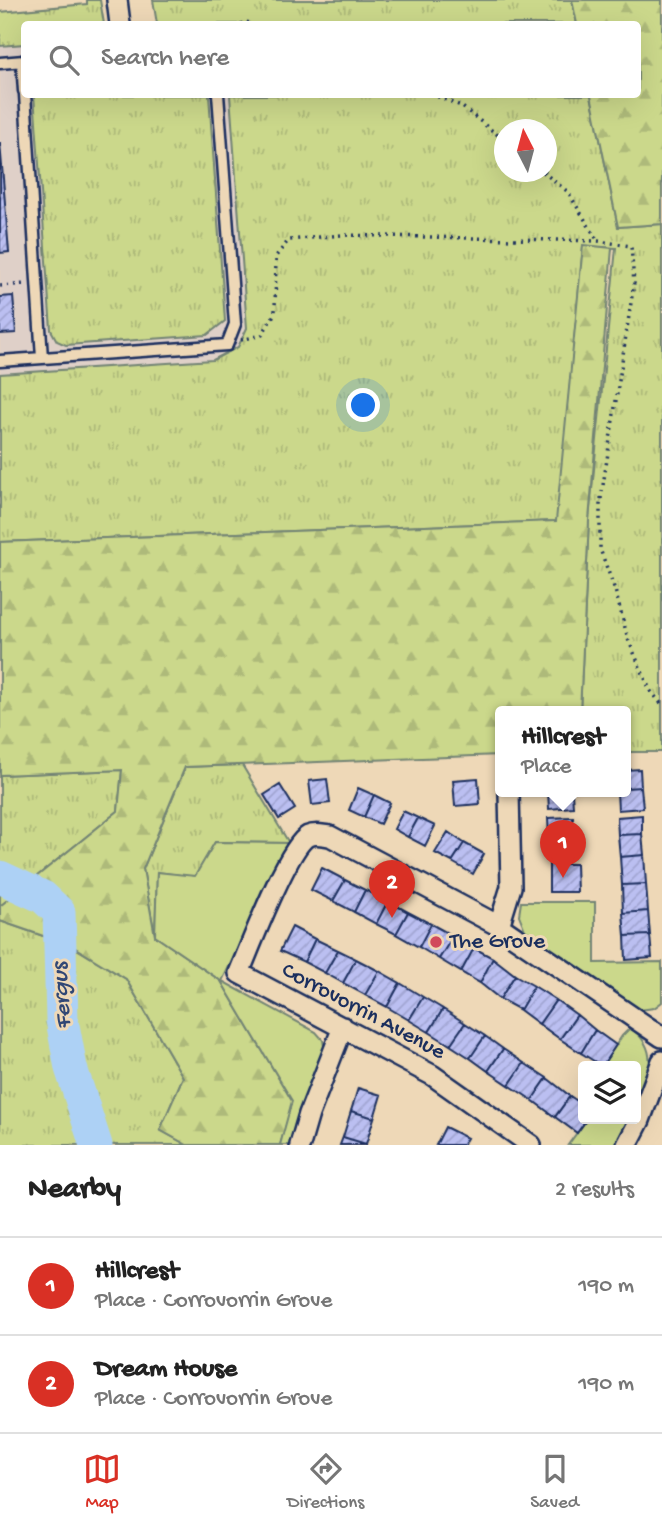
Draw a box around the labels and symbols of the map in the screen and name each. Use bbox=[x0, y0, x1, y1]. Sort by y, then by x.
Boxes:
north arrow bbox=[494, 119, 557, 182]
your location bbox=[346, 388, 380, 422]
pin: 1 bbox=[540, 820, 586, 878]
pin: 2 bbox=[369, 860, 415, 918]
place label: The Grove bbox=[448, 929, 546, 956]
marker: The Grove bbox=[428, 934, 444, 950]
street label: Corrovorrin Avenue bbox=[277, 957, 450, 1067]
water label: Fergus bbox=[46, 959, 80, 1030]

